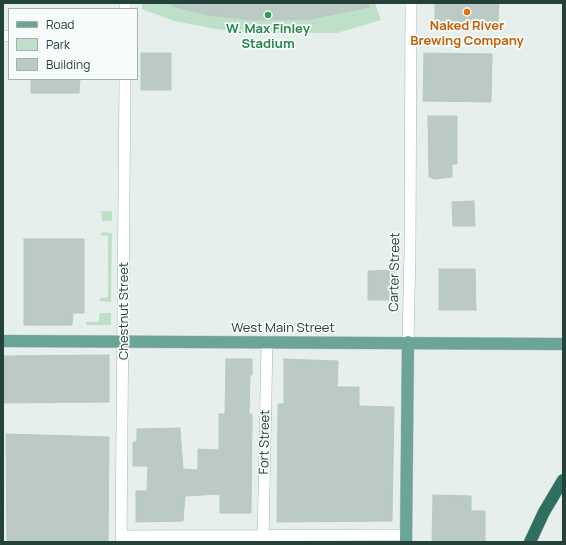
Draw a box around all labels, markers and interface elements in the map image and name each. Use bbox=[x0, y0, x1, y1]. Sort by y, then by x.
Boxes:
marker: Naked River Brewing Company bbox=[462, 7, 472, 17]
legend bbox=[8, 8, 138, 80]
marker: W. Max Finley Stadium bbox=[263, 10, 273, 20]
text: Road bbox=[46, 16, 74, 33]
place label: Naked River Brewing Company bbox=[410, 18, 524, 49]
place label: W. Max Finley Stadium bbox=[226, 21, 310, 52]
text: Park bbox=[46, 36, 70, 53]
text: Building bbox=[46, 56, 90, 73]
street label: Carter Street bbox=[387, 232, 403, 312]
street label: Chestnut Street bbox=[116, 262, 132, 360]
street label: West Main Street bbox=[231, 320, 335, 336]
street label: Fort Street bbox=[257, 410, 273, 474]

